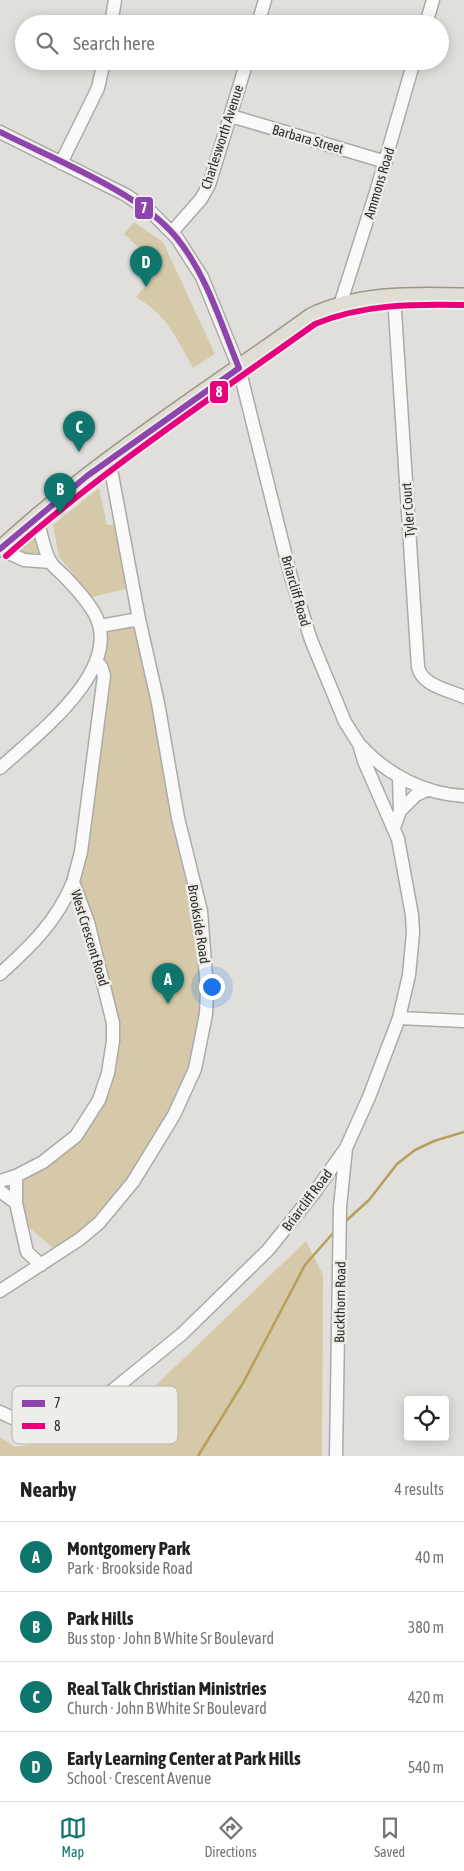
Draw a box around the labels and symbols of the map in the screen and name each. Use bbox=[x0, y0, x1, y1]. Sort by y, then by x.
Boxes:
street label: Charlesworth Avenue bbox=[198, 83, 246, 191]
street label: Barbara Street bbox=[271, 121, 345, 157]
street label: Ammons Road bbox=[361, 145, 397, 221]
line badge: 7 bbox=[134, 196, 154, 220]
text: 7 bbox=[141, 200, 147, 216]
pin: D bbox=[130, 246, 162, 287]
line badge: 8 bbox=[209, 380, 229, 404]
text: 8 bbox=[216, 384, 223, 400]
pin: C bbox=[63, 411, 95, 452]
pin: B bbox=[44, 473, 76, 514]
street label: Tyler Court bbox=[398, 482, 418, 538]
street label: Briarcliff Road bbox=[278, 554, 314, 628]
street label: Brookside Road bbox=[185, 883, 213, 965]
street label: West Crescent Road bbox=[68, 888, 112, 988]
pin: A bbox=[152, 963, 184, 1004]
your location bbox=[199, 974, 225, 1000]
street label: Briarcliff Road bbox=[279, 1166, 335, 1234]
street label: Buckthorn Road bbox=[331, 1261, 349, 1343]
legend bbox=[12, 1386, 178, 1444]
text: 7 bbox=[54, 1395, 61, 1411]
text: 8 bbox=[54, 1418, 61, 1434]

